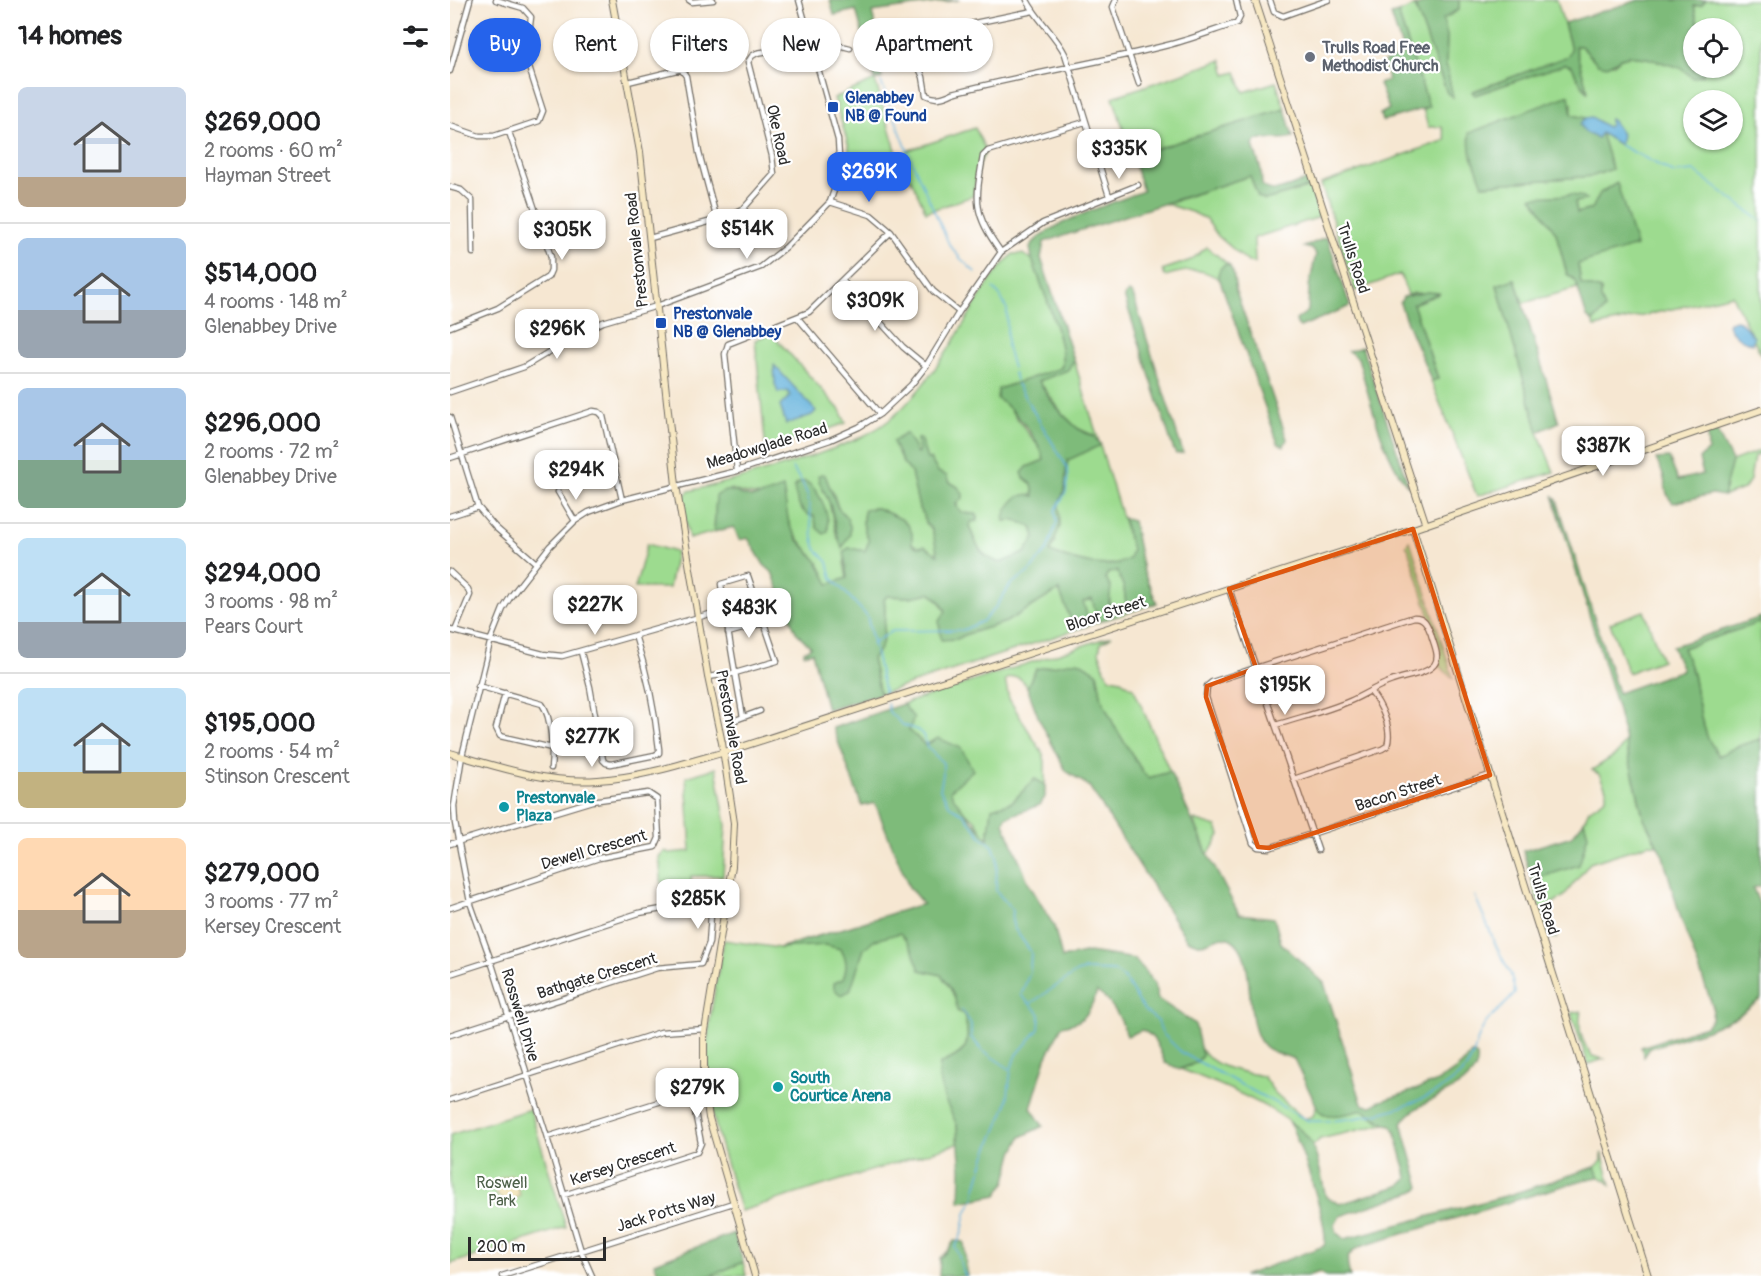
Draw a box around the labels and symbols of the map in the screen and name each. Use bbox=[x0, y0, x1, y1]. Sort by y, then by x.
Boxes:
place label: Trulls Road Free Methodist Church bbox=[1321, 38, 1439, 76]
marker: Trulls Road Free Methodist Church bbox=[1303, 50, 1317, 64]
place label: Glenabbey NB @ Found bbox=[845, 88, 927, 126]
marker: Glenabbey NB @ Found bbox=[826, 100, 840, 114]
street label: Oke Road bbox=[762, 103, 794, 167]
pin: $335K bbox=[1077, 129, 1161, 180]
pin: $269K bbox=[827, 152, 911, 203]
street label: Prestonvale Road bbox=[621, 191, 653, 309]
pin: $514K bbox=[705, 209, 789, 260]
pin: $305K bbox=[520, 210, 604, 261]
street label: Trulls Road bbox=[1332, 220, 1374, 296]
pin: $309K bbox=[833, 281, 917, 332]
place label: Prestonvale NB @ Glenabbey bbox=[673, 304, 781, 342]
pin: $296K bbox=[515, 309, 599, 360]
marker: Prestonvale NB @ Glenabbey bbox=[654, 316, 668, 330]
street label: Meadowglade Road bbox=[704, 418, 830, 474]
pin: $387K bbox=[1561, 426, 1645, 477]
pin: $294K bbox=[534, 450, 618, 501]
pin: $227K bbox=[553, 585, 637, 636]
pin: $483K bbox=[707, 588, 791, 639]
street label: Bloor Street bbox=[1064, 592, 1149, 636]
pin: $195K bbox=[1243, 665, 1327, 716]
street label: Prestonvale Road bbox=[711, 668, 751, 786]
pin: $277K bbox=[550, 717, 634, 768]
street label: Bacon Street bbox=[1353, 770, 1444, 816]
place label: Prestonvale Plaza bbox=[516, 788, 596, 826]
marker: Prestonvale Plaza bbox=[497, 800, 511, 814]
street label: Dewell Crescent bbox=[539, 825, 650, 875]
street label: Trulls Road bbox=[1523, 861, 1563, 937]
pin: $285K bbox=[656, 879, 740, 930]
street label: Bathgate Crescent bbox=[535, 948, 660, 1004]
street label: Rosswell Drive bbox=[496, 966, 544, 1064]
pin: $279K bbox=[655, 1068, 739, 1119]
place label: South Courtice Arena bbox=[790, 1068, 891, 1106]
marker: South Courtice Arena bbox=[771, 1080, 785, 1094]
street label: Kersey Crescent bbox=[568, 1137, 679, 1190]
park label: Roswell Park bbox=[476, 1173, 528, 1211]
street label: Jack Potts Way bbox=[614, 1187, 718, 1237]
scale bar bbox=[468, 1234, 606, 1262]

